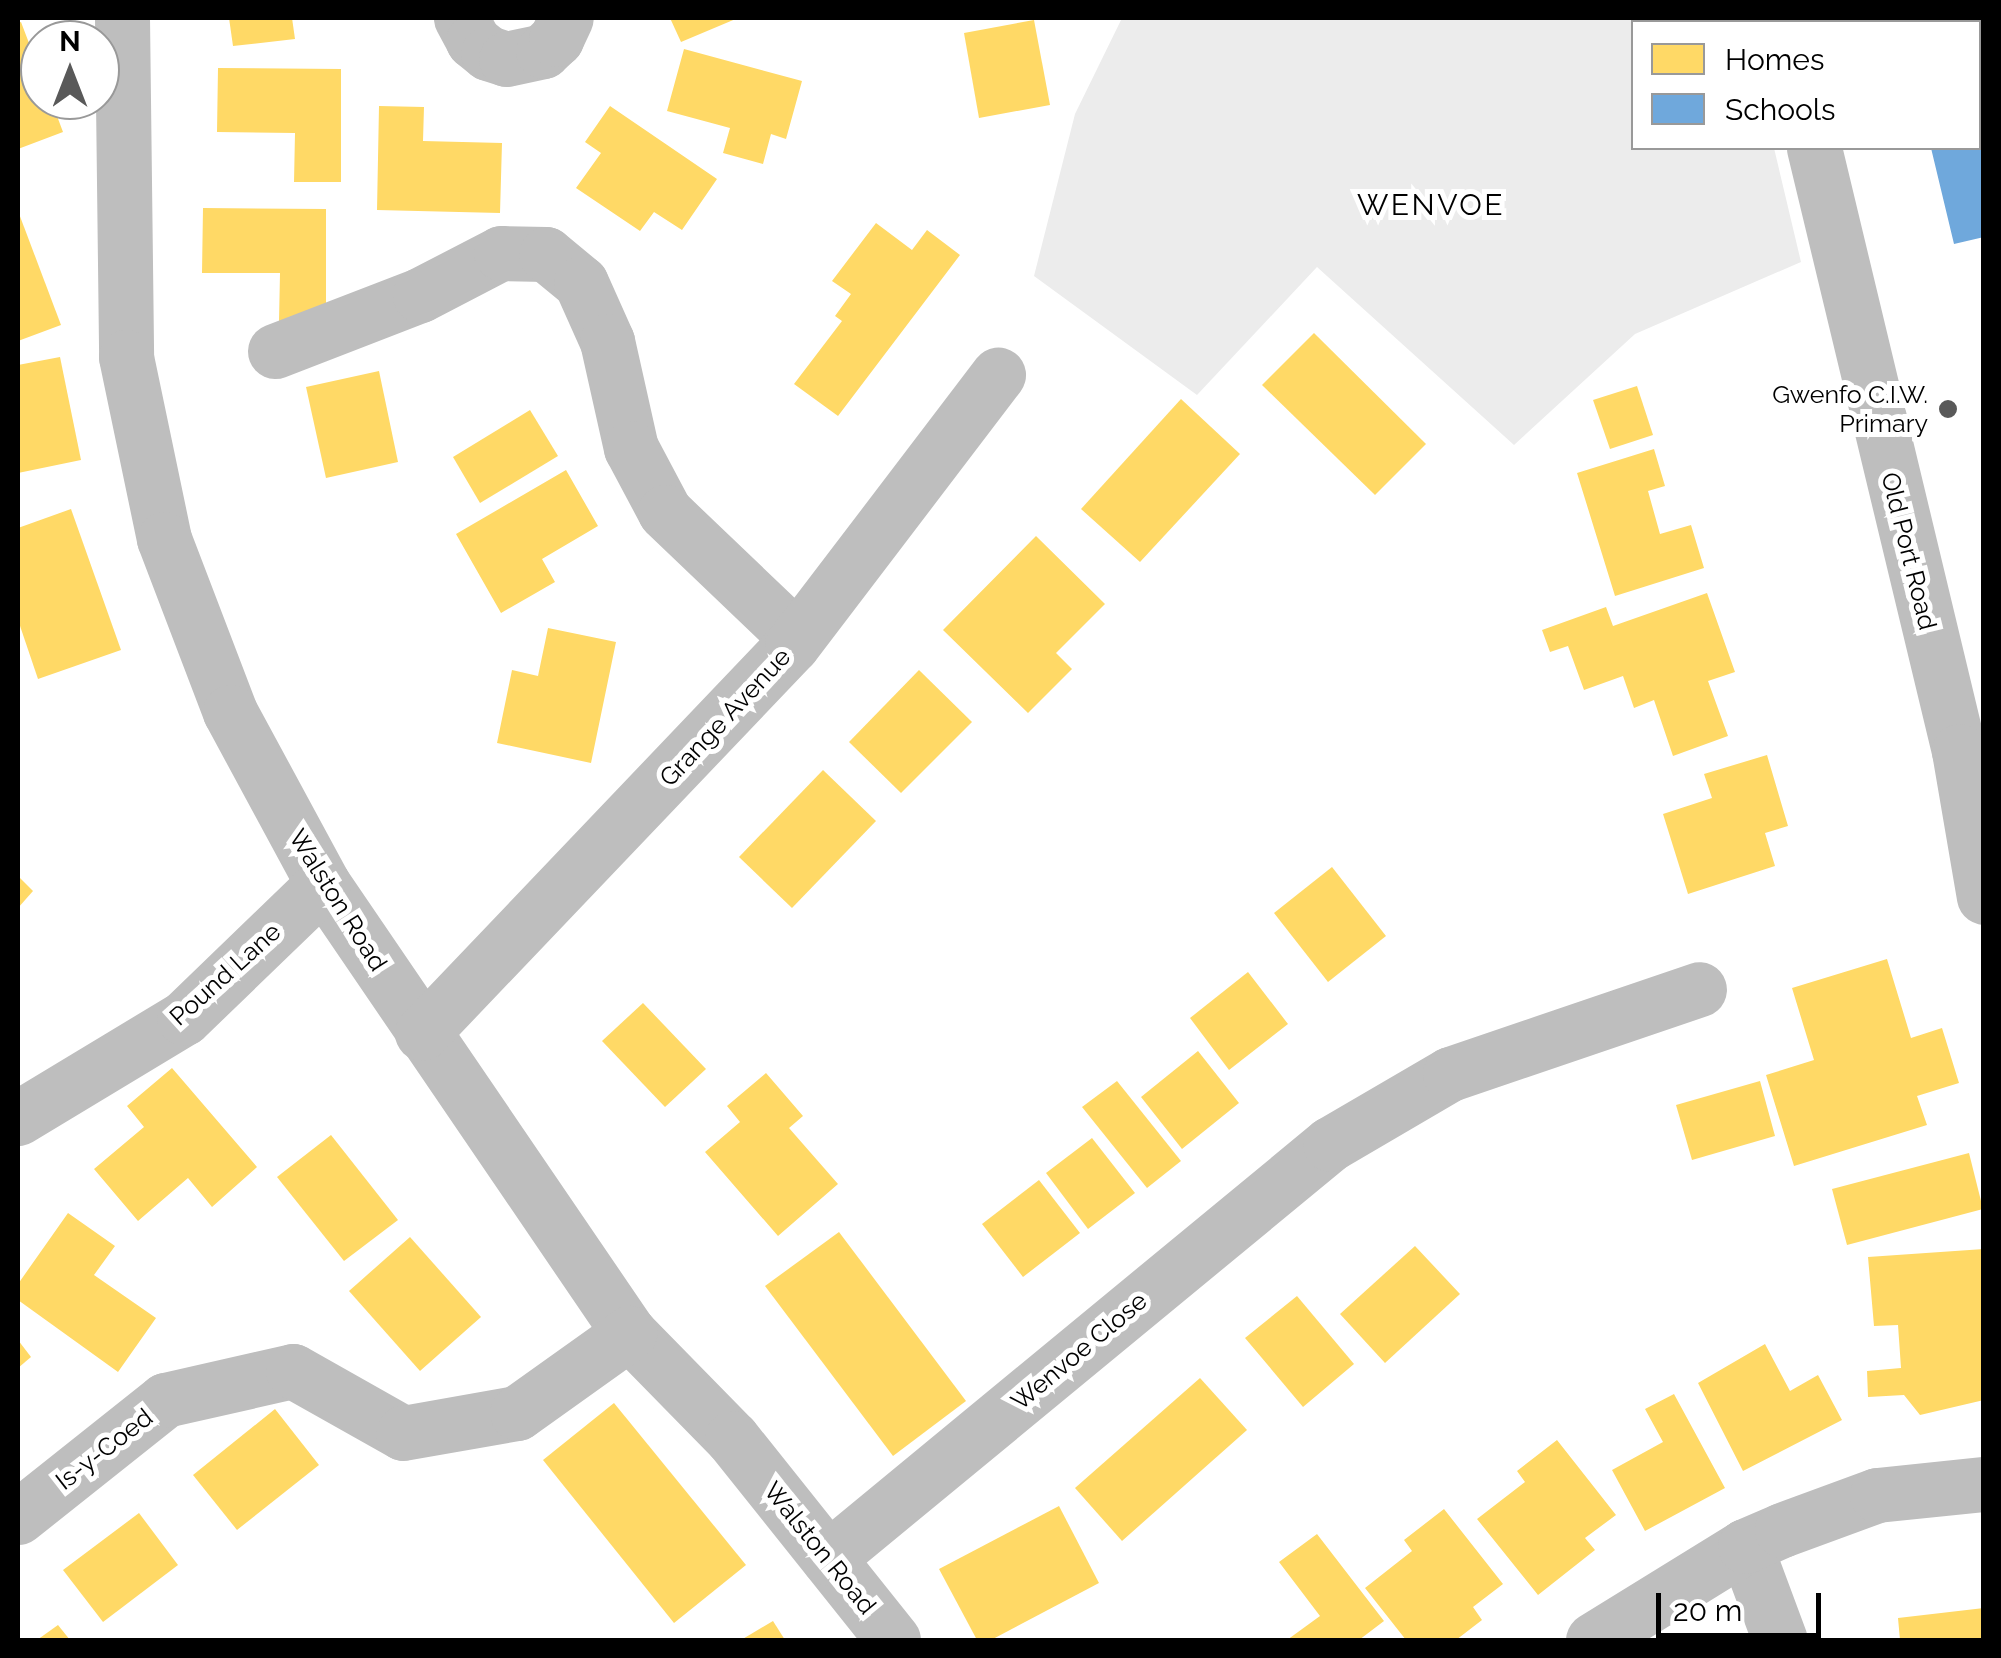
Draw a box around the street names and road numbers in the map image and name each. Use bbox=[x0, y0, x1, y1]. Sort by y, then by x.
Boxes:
street label: Old Port Road bbox=[1875, 469, 1943, 633]
street label: Grange Avenue bbox=[653, 641, 797, 793]
street label: Walston Road bbox=[283, 824, 393, 976]
street label: Pound Lane bbox=[163, 916, 287, 1032]
street label: Wenvoe Close bbox=[1005, 1286, 1153, 1416]
street label: Is-y-Coed bbox=[50, 1402, 158, 1496]
street label: Walston Road bbox=[758, 1476, 882, 1620]

